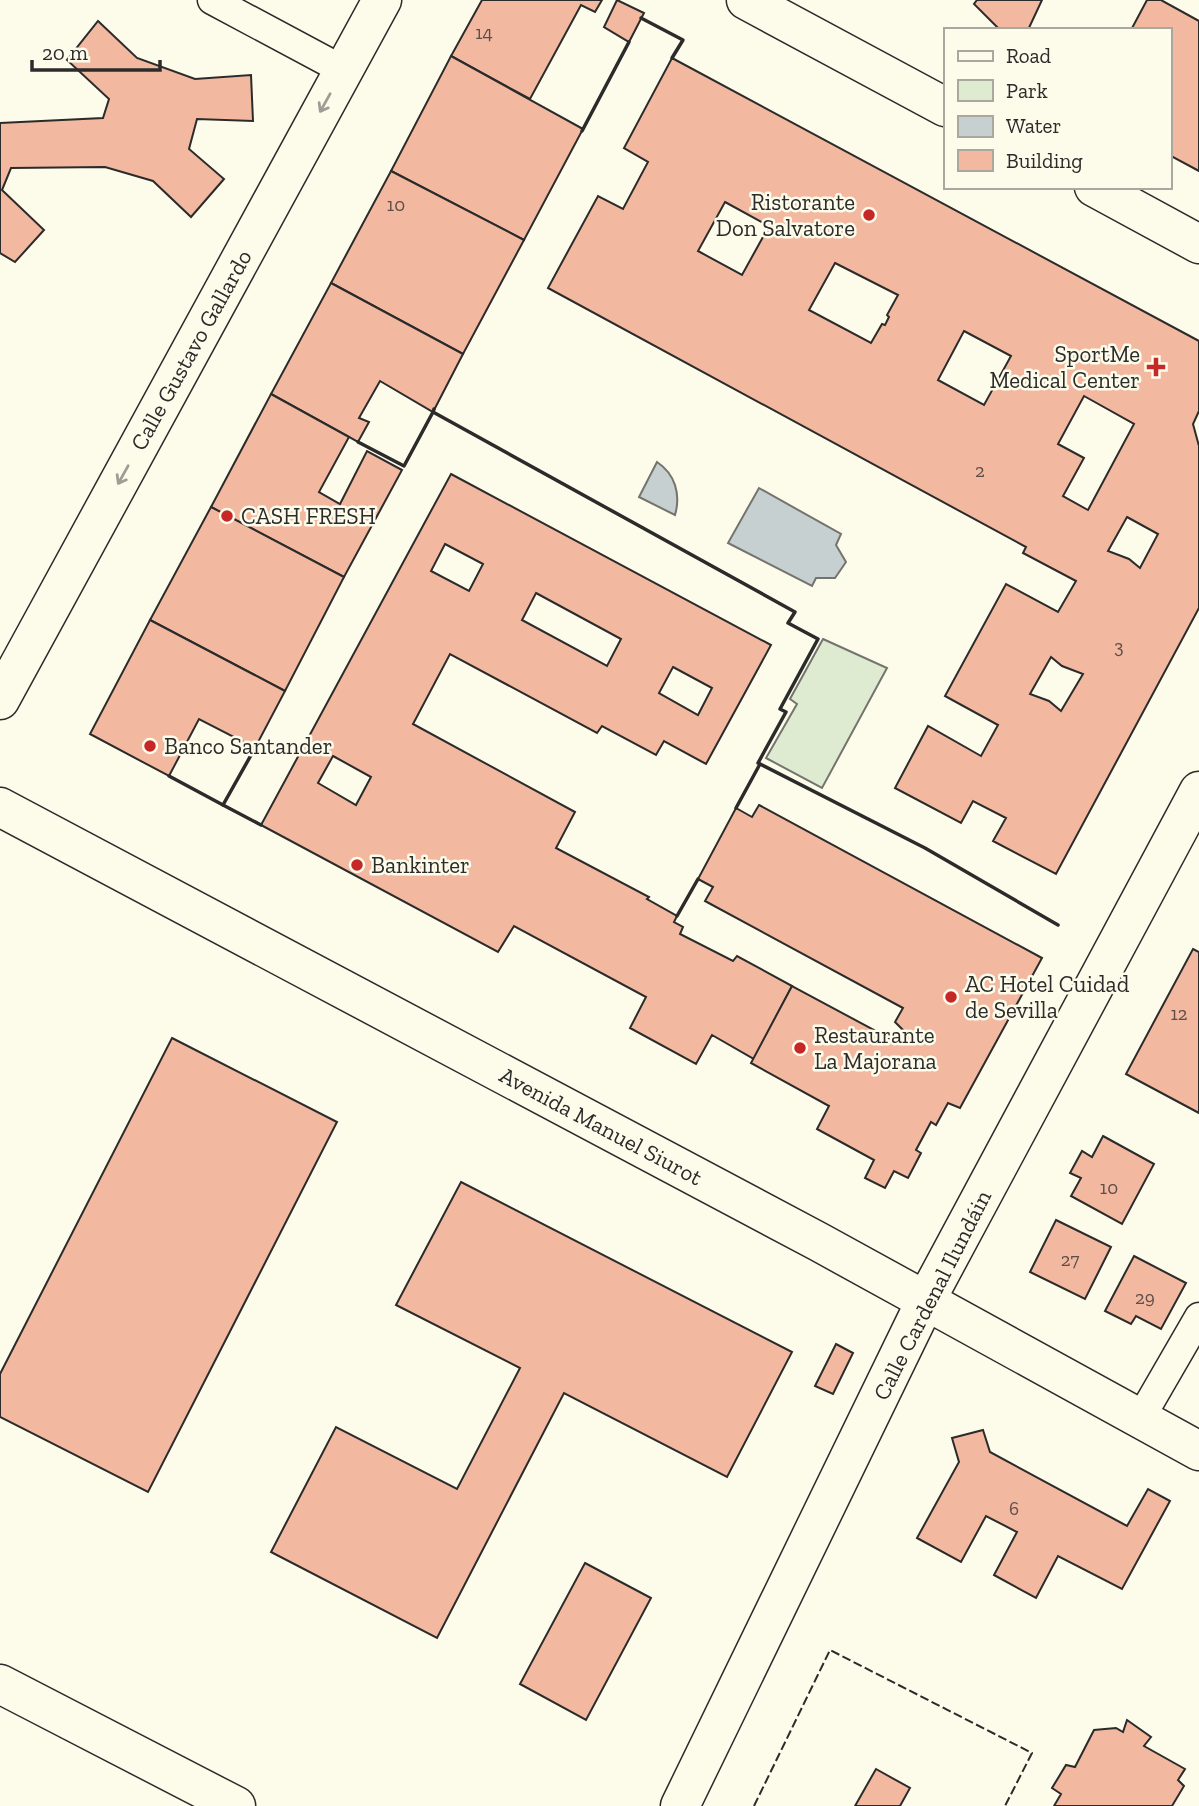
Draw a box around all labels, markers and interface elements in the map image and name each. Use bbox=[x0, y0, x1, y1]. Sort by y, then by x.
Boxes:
house number: 14 bbox=[475, 21, 493, 44]
scale bar bbox=[32, 28, 159, 72]
legend bbox=[944, 28, 1171, 189]
text: 20 m bbox=[42, 40, 88, 65]
text: Road bbox=[1006, 43, 1052, 68]
text: Park bbox=[1006, 78, 1048, 103]
one-way arrow bbox=[318, 92, 332, 113]
text: Water bbox=[1006, 113, 1061, 138]
text: Building bbox=[1006, 148, 1083, 173]
place label: Ristorante Don Salvatore bbox=[716, 188, 855, 242]
house number: 10 bbox=[387, 193, 405, 216]
marker: Ristorante Don Salvatore bbox=[861, 207, 877, 223]
street label: Calle Gustavo Gallardo bbox=[124, 245, 258, 455]
place label: SportMe Medical Center bbox=[989, 340, 1140, 394]
marker: SportMe Medical Center bbox=[1146, 357, 1166, 377]
house number: 2 bbox=[975, 459, 985, 482]
one-way arrow bbox=[116, 464, 129, 485]
place label: CASH FRESH bbox=[241, 502, 376, 530]
marker: CASH FRESH bbox=[219, 508, 235, 524]
house number: 3 bbox=[1114, 635, 1124, 658]
place label: Banco Santander bbox=[164, 732, 332, 760]
marker: Banco Santander bbox=[142, 738, 158, 754]
place label: Bankinter bbox=[371, 851, 470, 879]
marker: Bankinter bbox=[349, 857, 365, 873]
place label: AC Hotel Cuidad de Sevilla bbox=[965, 970, 1130, 1024]
marker: AC Hotel Cuidad de Sevilla bbox=[943, 989, 959, 1005]
house number: 12 bbox=[1170, 1002, 1188, 1025]
place label: Restaurante La Majorana bbox=[814, 1021, 937, 1075]
marker: Restaurante La Majorana bbox=[792, 1040, 808, 1056]
street label: Avenida Manuel Siurot bbox=[495, 1061, 708, 1192]
house number: 10 bbox=[1100, 1176, 1118, 1199]
street label: Calle Cardenal Ilundáin bbox=[867, 1185, 997, 1405]
house number: 27 bbox=[1061, 1248, 1079, 1271]
house number: 29 bbox=[1135, 1286, 1155, 1309]
house number: 6 bbox=[1009, 1497, 1019, 1520]

